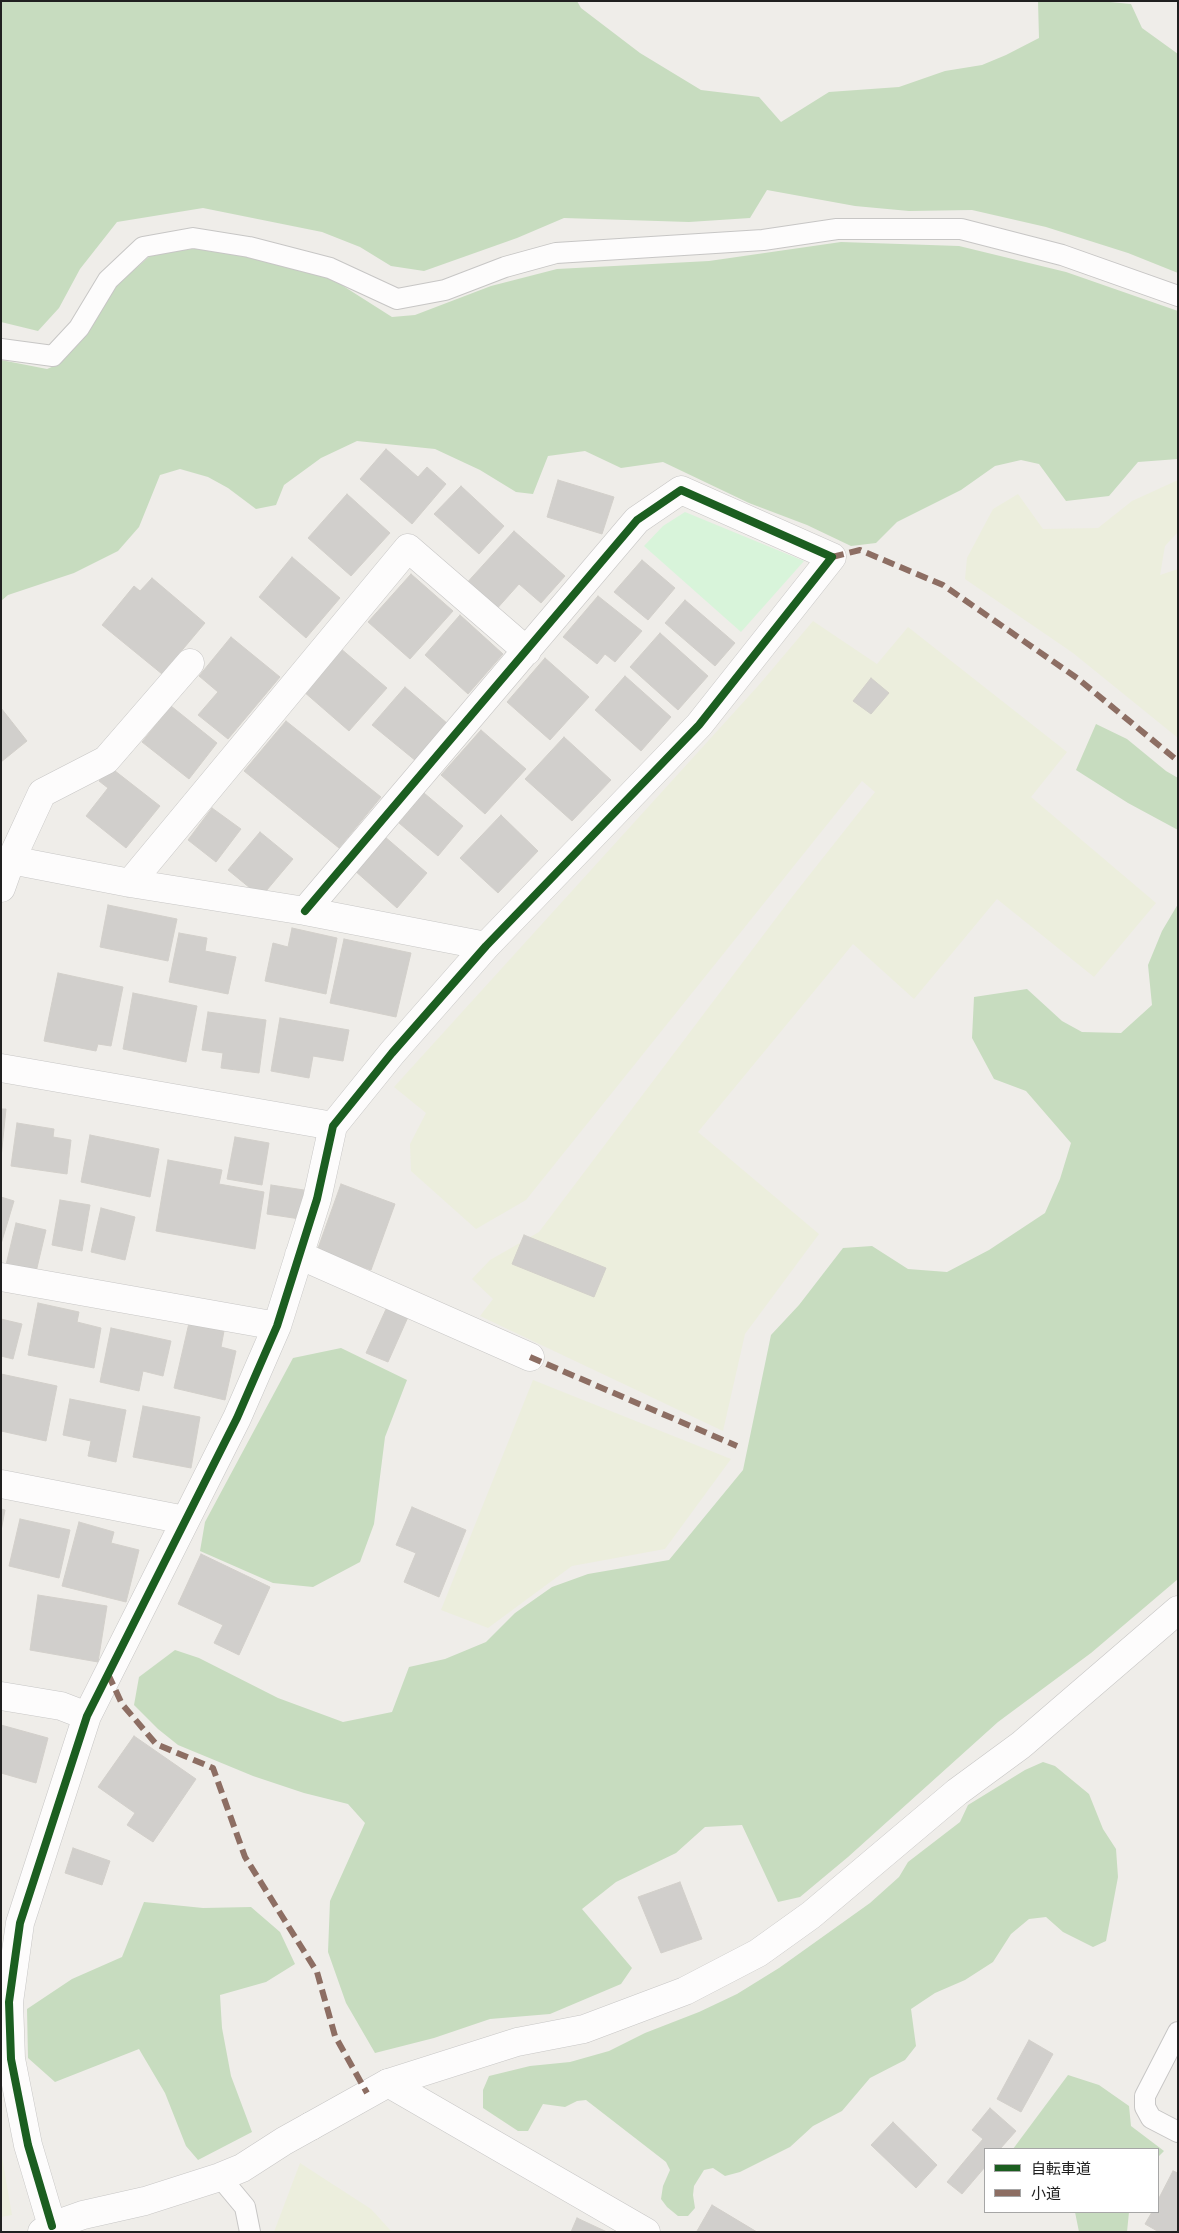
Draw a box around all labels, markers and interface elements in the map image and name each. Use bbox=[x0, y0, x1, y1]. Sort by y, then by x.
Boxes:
legend bbox=[984, 2148, 1159, 2213]
text: 自転車道 bbox=[1031, 2160, 1091, 2177]
text: 小道 bbox=[1031, 2185, 1061, 2202]

